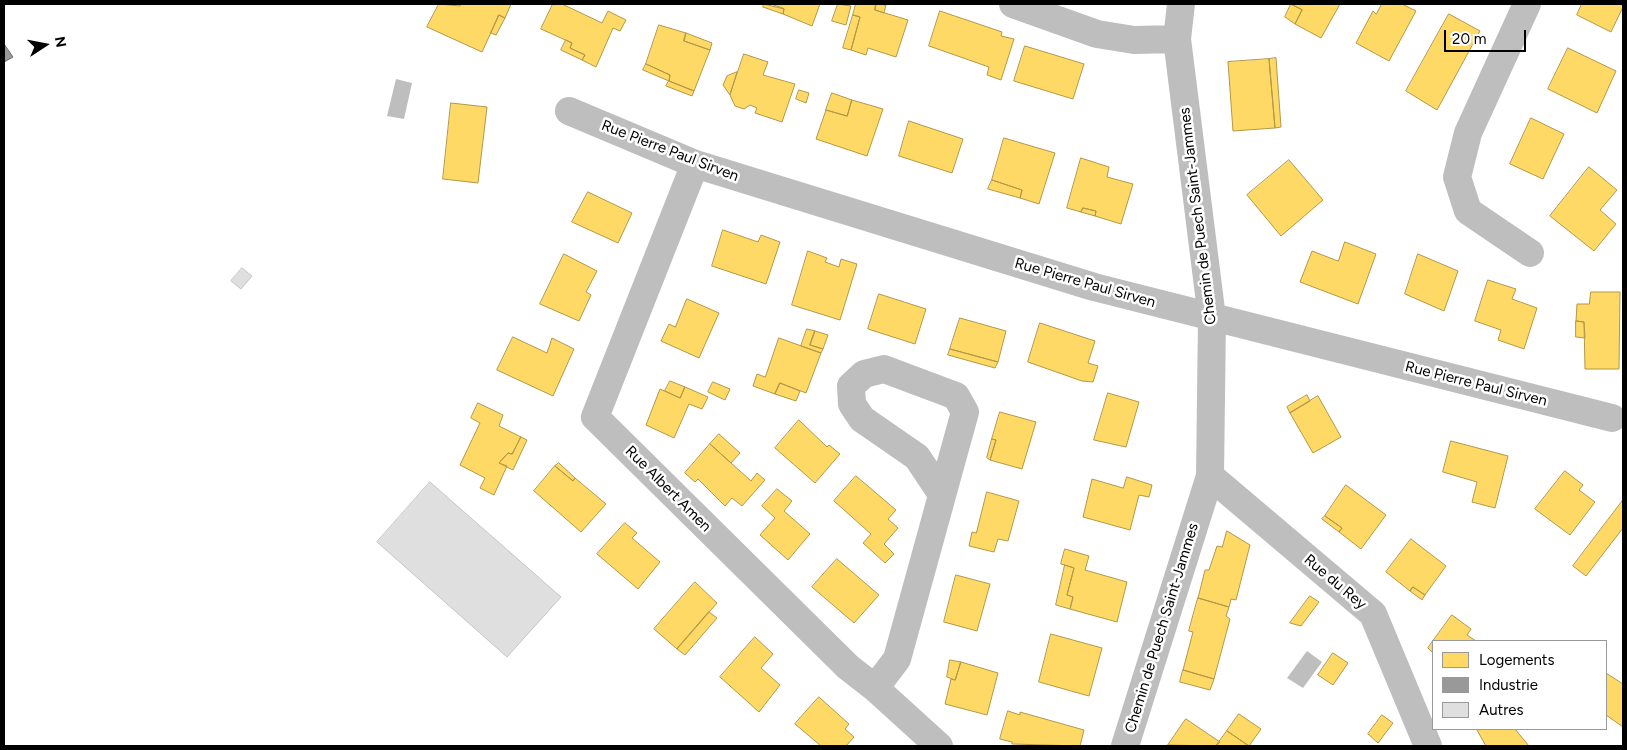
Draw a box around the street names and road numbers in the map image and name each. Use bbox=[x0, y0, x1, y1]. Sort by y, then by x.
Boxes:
street label: Chemin de Puech Saint-Jammes bbox=[1176, 106, 1220, 326]
street label: Rue Pierre Paul Sirven bbox=[599, 117, 741, 185]
street label: Rue Pierre Paul Sirven bbox=[1013, 254, 1157, 312]
street label: Rue Pierre Paul Sirven bbox=[1403, 358, 1549, 410]
street label: Rue Albert Amen bbox=[621, 442, 715, 536]
street label: Chemin de Puech Saint-Jammes bbox=[1121, 521, 1203, 735]
street label: Rue du Rey bbox=[1300, 551, 1370, 613]

